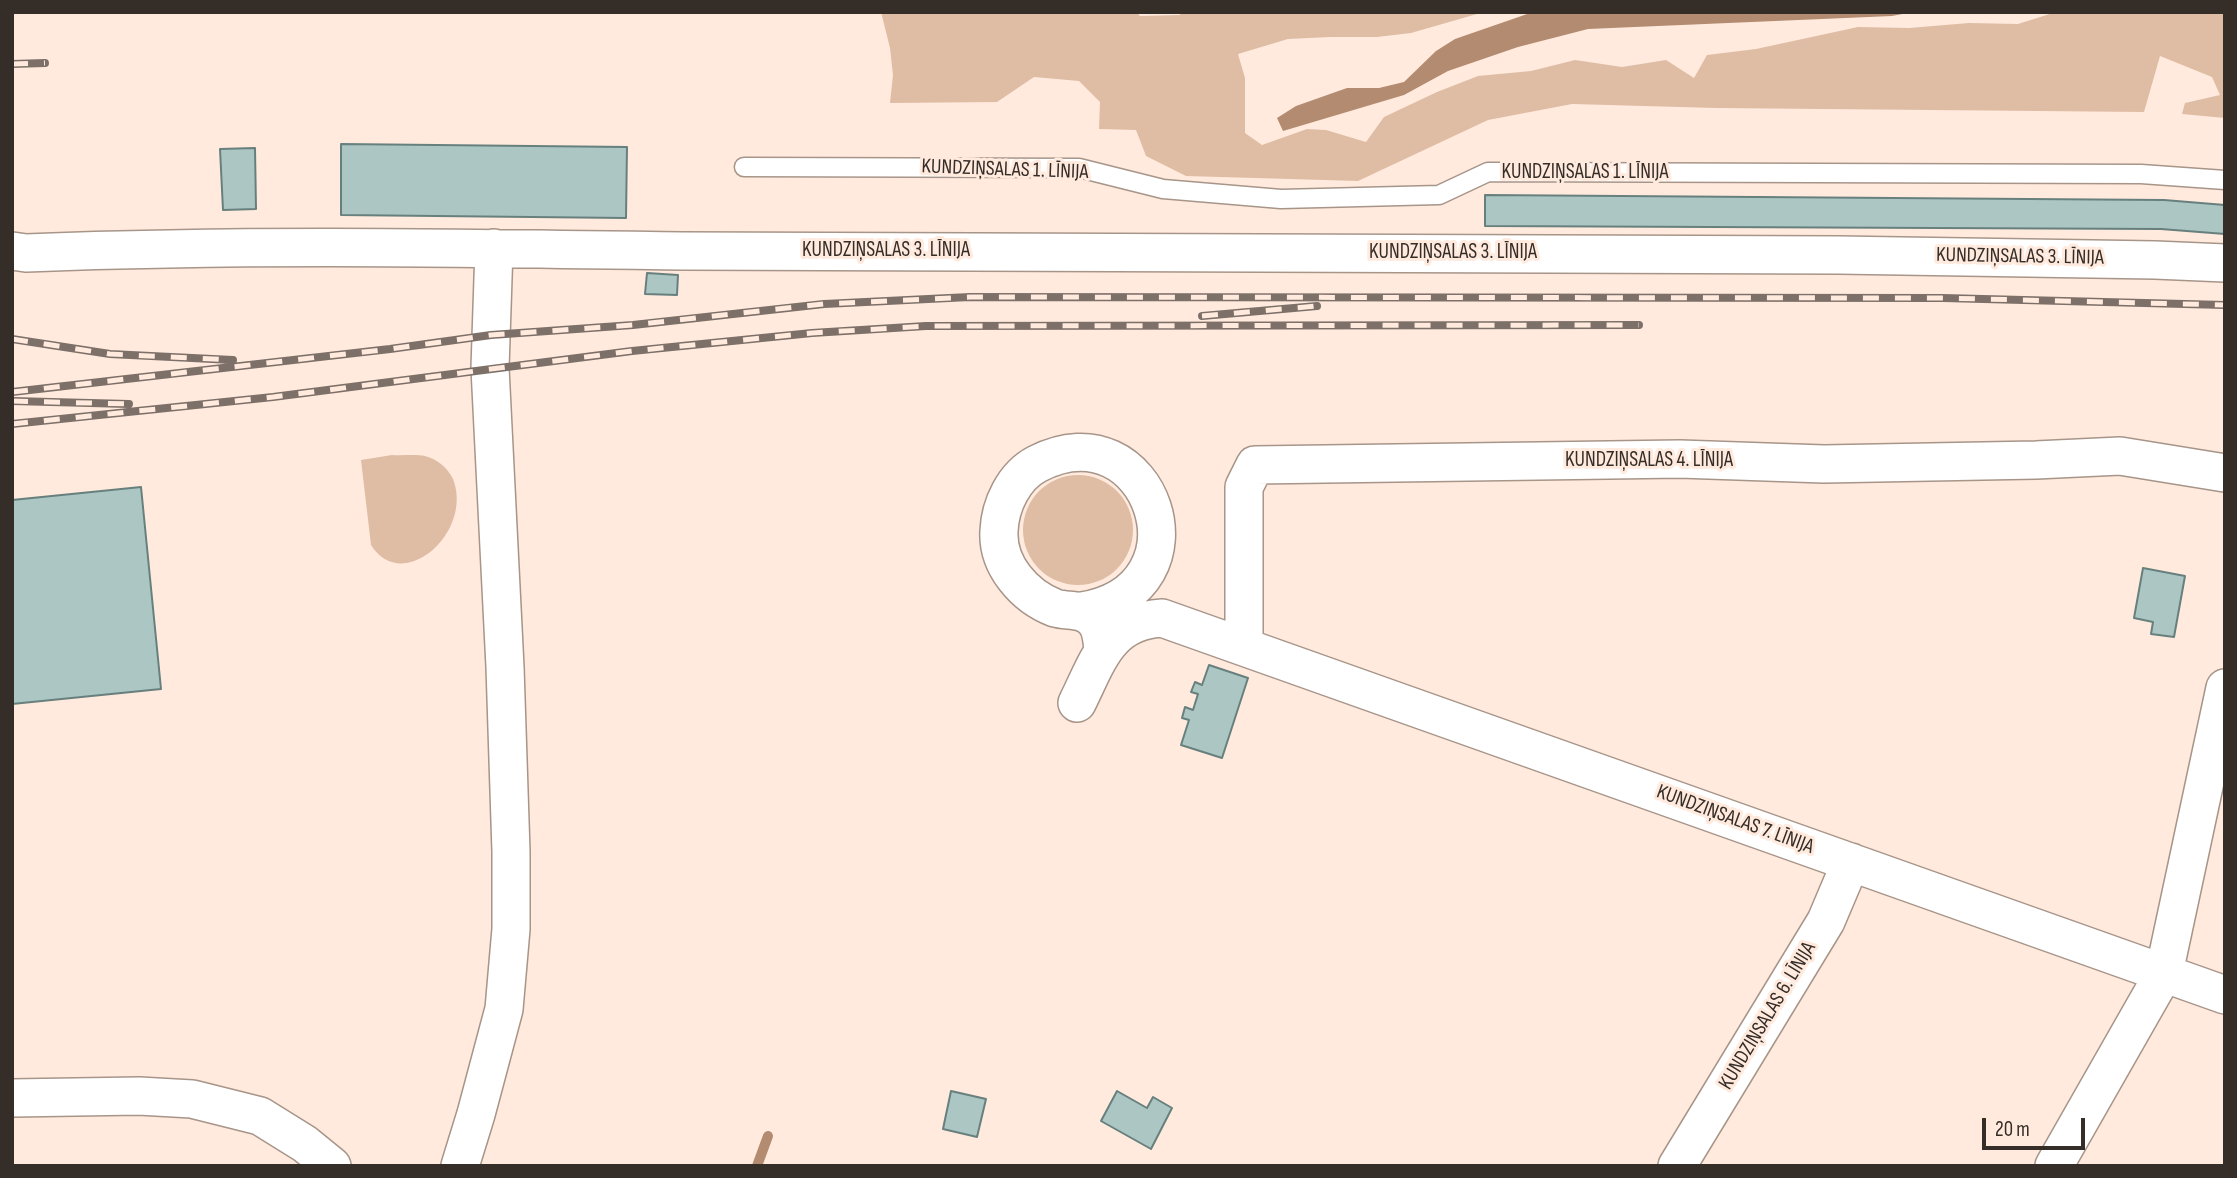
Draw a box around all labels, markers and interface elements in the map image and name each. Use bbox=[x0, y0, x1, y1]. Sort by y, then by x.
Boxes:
street label: KUNDZIŅSALAS 1. LĪNIJA bbox=[921, 154, 1089, 186]
street label: KUNDZIŅSALAS 1. LĪNIJA bbox=[1501, 160, 1669, 186]
street label: KUNDZIŅSALAS 3. LĪNIJA bbox=[802, 238, 970, 264]
street label: KUNDZIŅSALAS 3. LĪNIJA bbox=[1369, 240, 1537, 266]
street label: KUNDZIŅSALAS 3. LĪNIJA bbox=[1936, 243, 2104, 271]
street label: KUNDZIŅSALAS 4. LĪNIJA bbox=[1565, 448, 1733, 474]
street label: KUNDZIŅSALAS 7. LĪNIJA bbox=[1653, 780, 1817, 860]
street label: KUNDZIŅSALAS 6. LĪNIJA bbox=[1714, 938, 1822, 1094]
scale bar bbox=[1985, 1104, 2088, 1148]
text: 20 m bbox=[1995, 1117, 2030, 1142]

